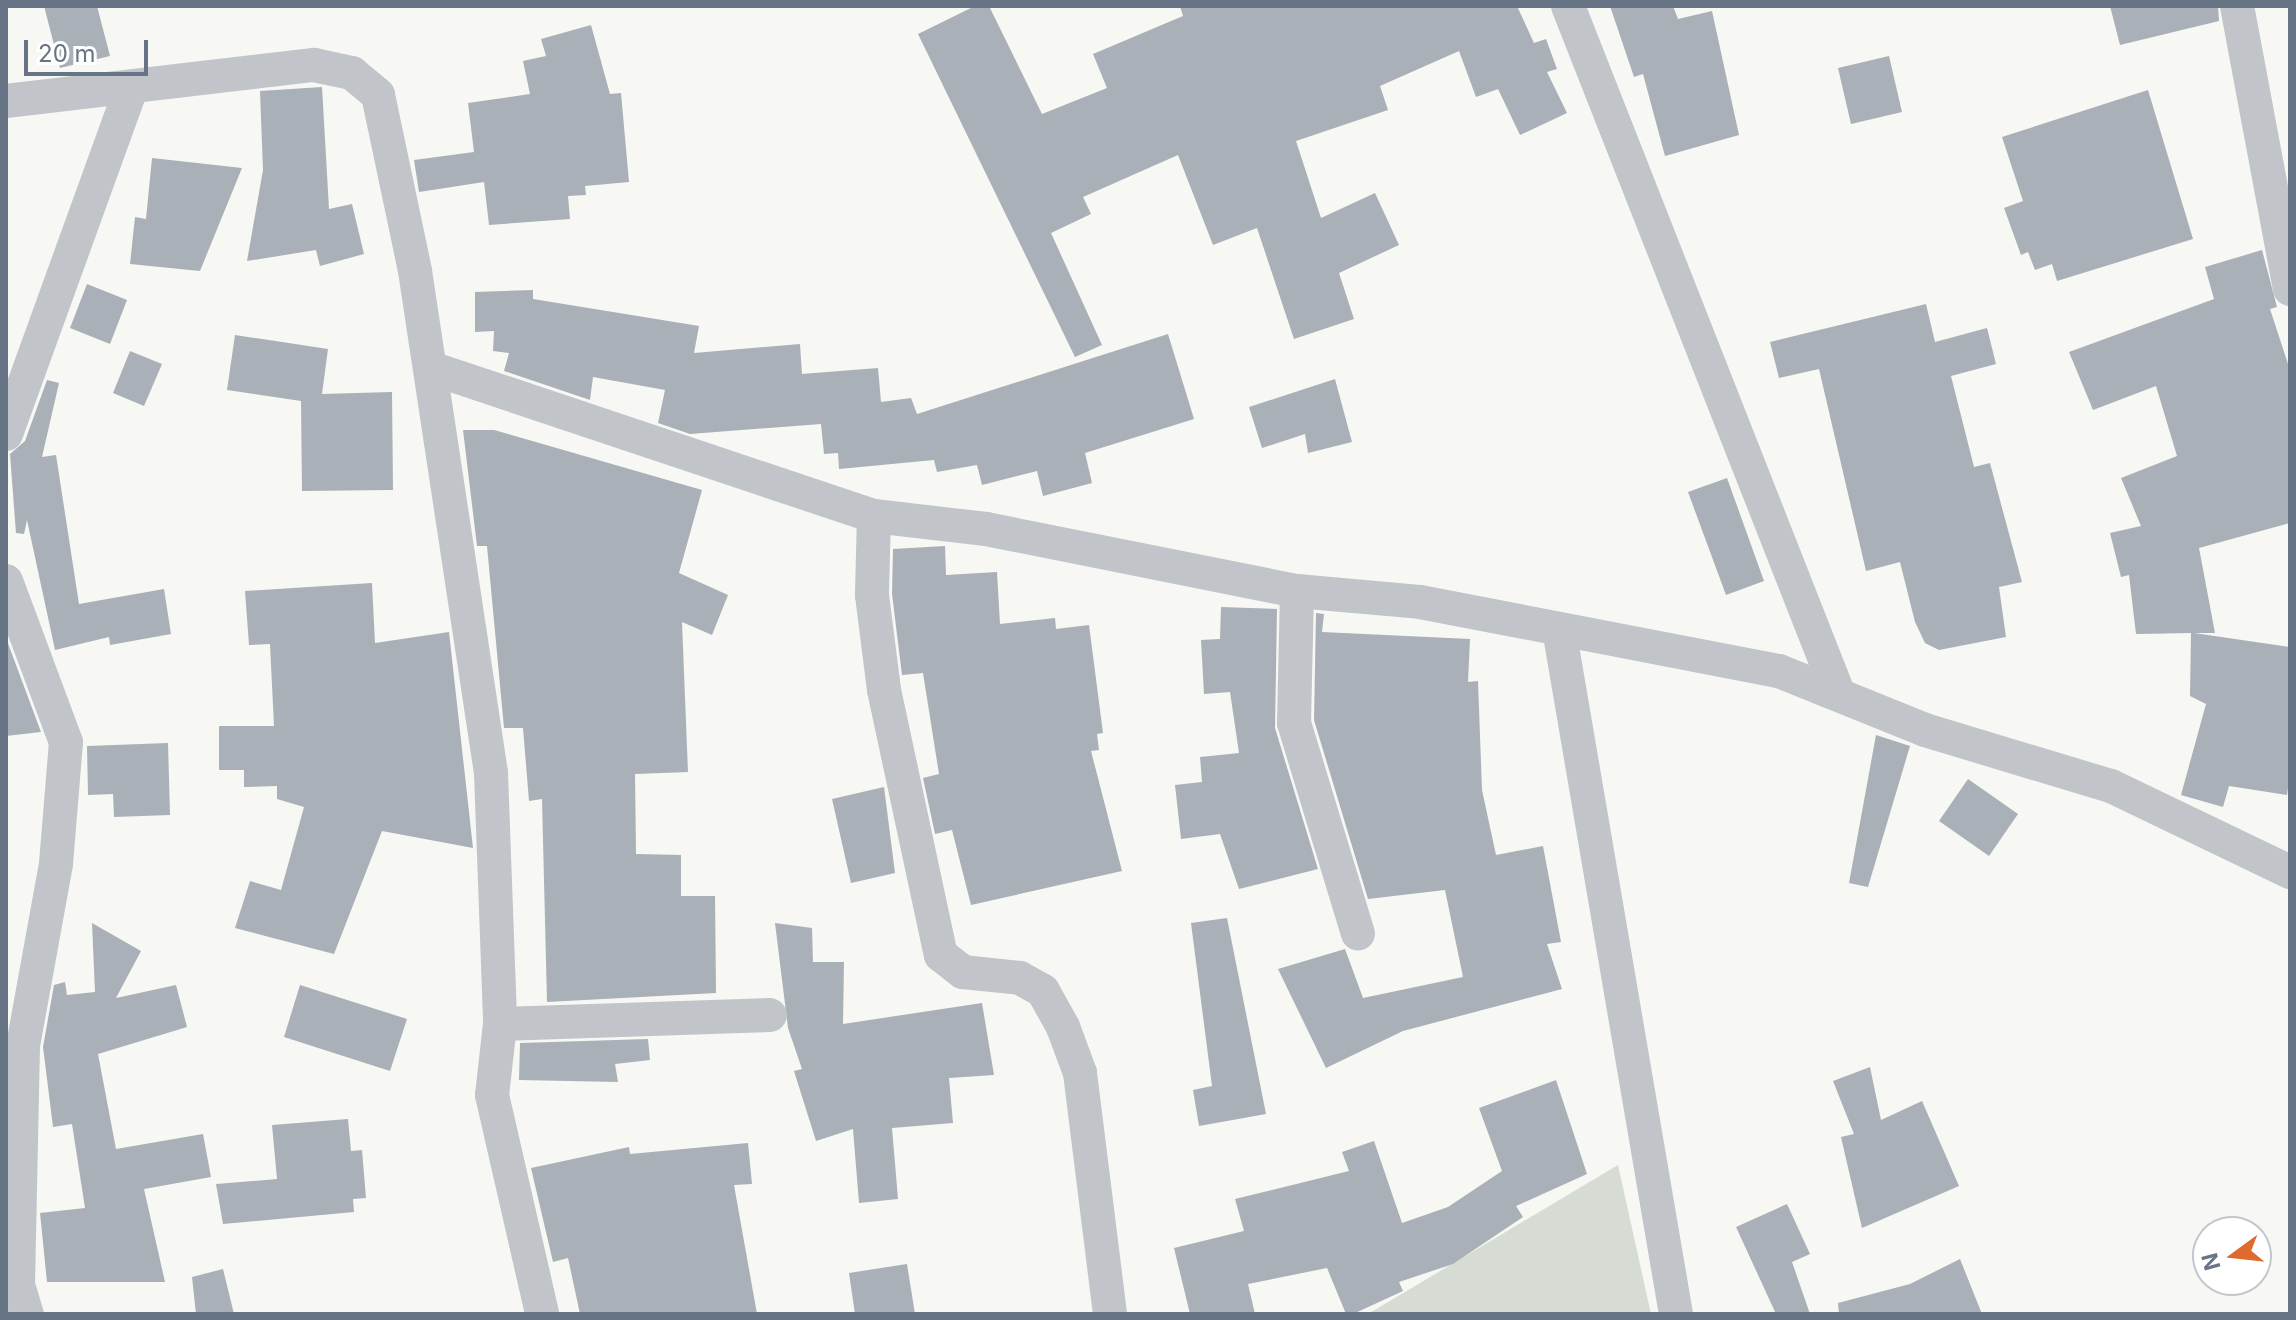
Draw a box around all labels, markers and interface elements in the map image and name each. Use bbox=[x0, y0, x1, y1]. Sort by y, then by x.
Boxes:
scale bar bbox=[28, 24, 152, 74]
text: 20 m bbox=[38, 39, 96, 68]
north arrow bbox=[2192, 1216, 2272, 1296]
text: N bbox=[2196, 1250, 2225, 1273]

